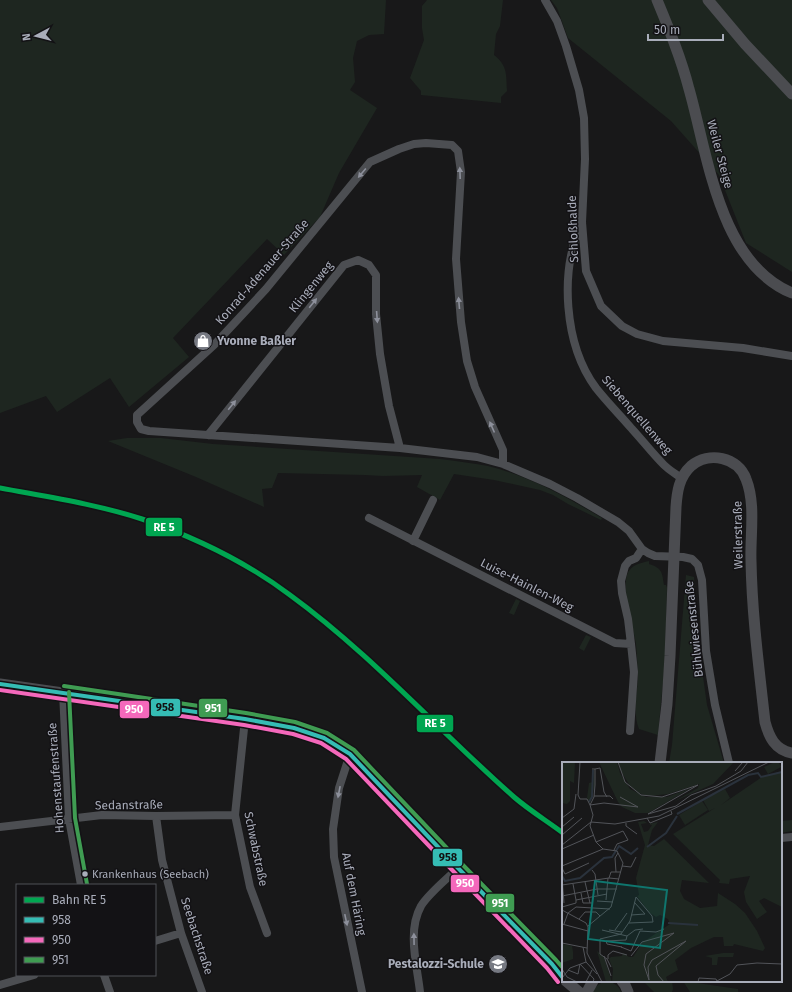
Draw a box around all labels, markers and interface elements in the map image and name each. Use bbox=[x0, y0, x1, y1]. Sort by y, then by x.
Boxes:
north arrow bbox=[16, 16, 56, 56]
scale bar bbox=[648, 16, 723, 42]
text: 50 m bbox=[654, 23, 680, 37]
text: N bbox=[20, 33, 33, 42]
street label: Weiler Steige bbox=[704, 118, 736, 190]
one-way arrow bbox=[457, 166, 463, 179]
one-way arrow bbox=[357, 167, 366, 178]
street label: Schloßhalde bbox=[565, 195, 581, 263]
street label: Konrad-Adenauer-Straße bbox=[212, 216, 312, 328]
street label: Klingenweg bbox=[286, 258, 336, 316]
one-way arrow bbox=[456, 297, 463, 309]
one-way arrow bbox=[309, 298, 318, 309]
one-way arrow bbox=[373, 311, 380, 323]
shop icon: Yvonne Baßler bbox=[192, 330, 214, 352]
place label: Yvonne Baßler bbox=[216, 334, 296, 348]
street label: Siebenquellenweg bbox=[599, 373, 676, 458]
one-way arrow bbox=[228, 399, 236, 410]
one-way arrow bbox=[489, 421, 496, 433]
street label: Weilerstraße bbox=[730, 501, 746, 569]
line badge: RE 5 bbox=[145, 517, 183, 537]
text: RE 5 bbox=[153, 521, 175, 534]
street label: Luise-Hainlen-Weg bbox=[478, 555, 577, 615]
street label: Bühlwiesenstraße bbox=[682, 580, 706, 678]
line badge: 958 bbox=[150, 698, 181, 717]
line badge: 951 bbox=[198, 698, 228, 718]
line badge: 950 bbox=[119, 700, 150, 719]
text: 958 bbox=[156, 701, 175, 714]
text: 951 bbox=[205, 702, 221, 715]
text: 950 bbox=[125, 703, 144, 716]
line badge: RE 5 bbox=[416, 714, 454, 733]
text: RE 5 bbox=[424, 717, 446, 730]
street label: Hohenstaufenstraße bbox=[45, 722, 67, 834]
inset map bbox=[562, 762, 782, 982]
one-way arrow bbox=[335, 785, 341, 798]
street label: Sedanstraße bbox=[95, 797, 163, 813]
street label: Schwabstraße bbox=[241, 810, 271, 888]
line badge: 958 bbox=[432, 848, 463, 867]
street label: Auf dem Häring bbox=[339, 851, 369, 937]
text: 958 bbox=[439, 851, 458, 864]
place label: Krankenhaus (Seebach) bbox=[92, 868, 209, 881]
marker: Krankenhaus (Seebach) bbox=[80, 869, 90, 879]
line badge: 950 bbox=[450, 874, 480, 893]
text: 950 bbox=[456, 877, 475, 890]
legend bbox=[16, 884, 156, 976]
text: Bahn RE 5 bbox=[52, 893, 106, 907]
line badge: 951 bbox=[485, 893, 515, 913]
street label: Seebachstraße bbox=[178, 896, 216, 976]
text: 951 bbox=[492, 897, 508, 910]
text: 958 bbox=[52, 913, 71, 927]
one-way arrow bbox=[343, 914, 349, 926]
one-way arrow bbox=[411, 932, 417, 945]
text: 950 bbox=[52, 933, 71, 947]
text: 951 bbox=[52, 953, 69, 967]
school or university icon: Pestalozzi-Schule bbox=[487, 953, 509, 975]
place label: Pestalozzi-Schule bbox=[388, 957, 484, 971]

